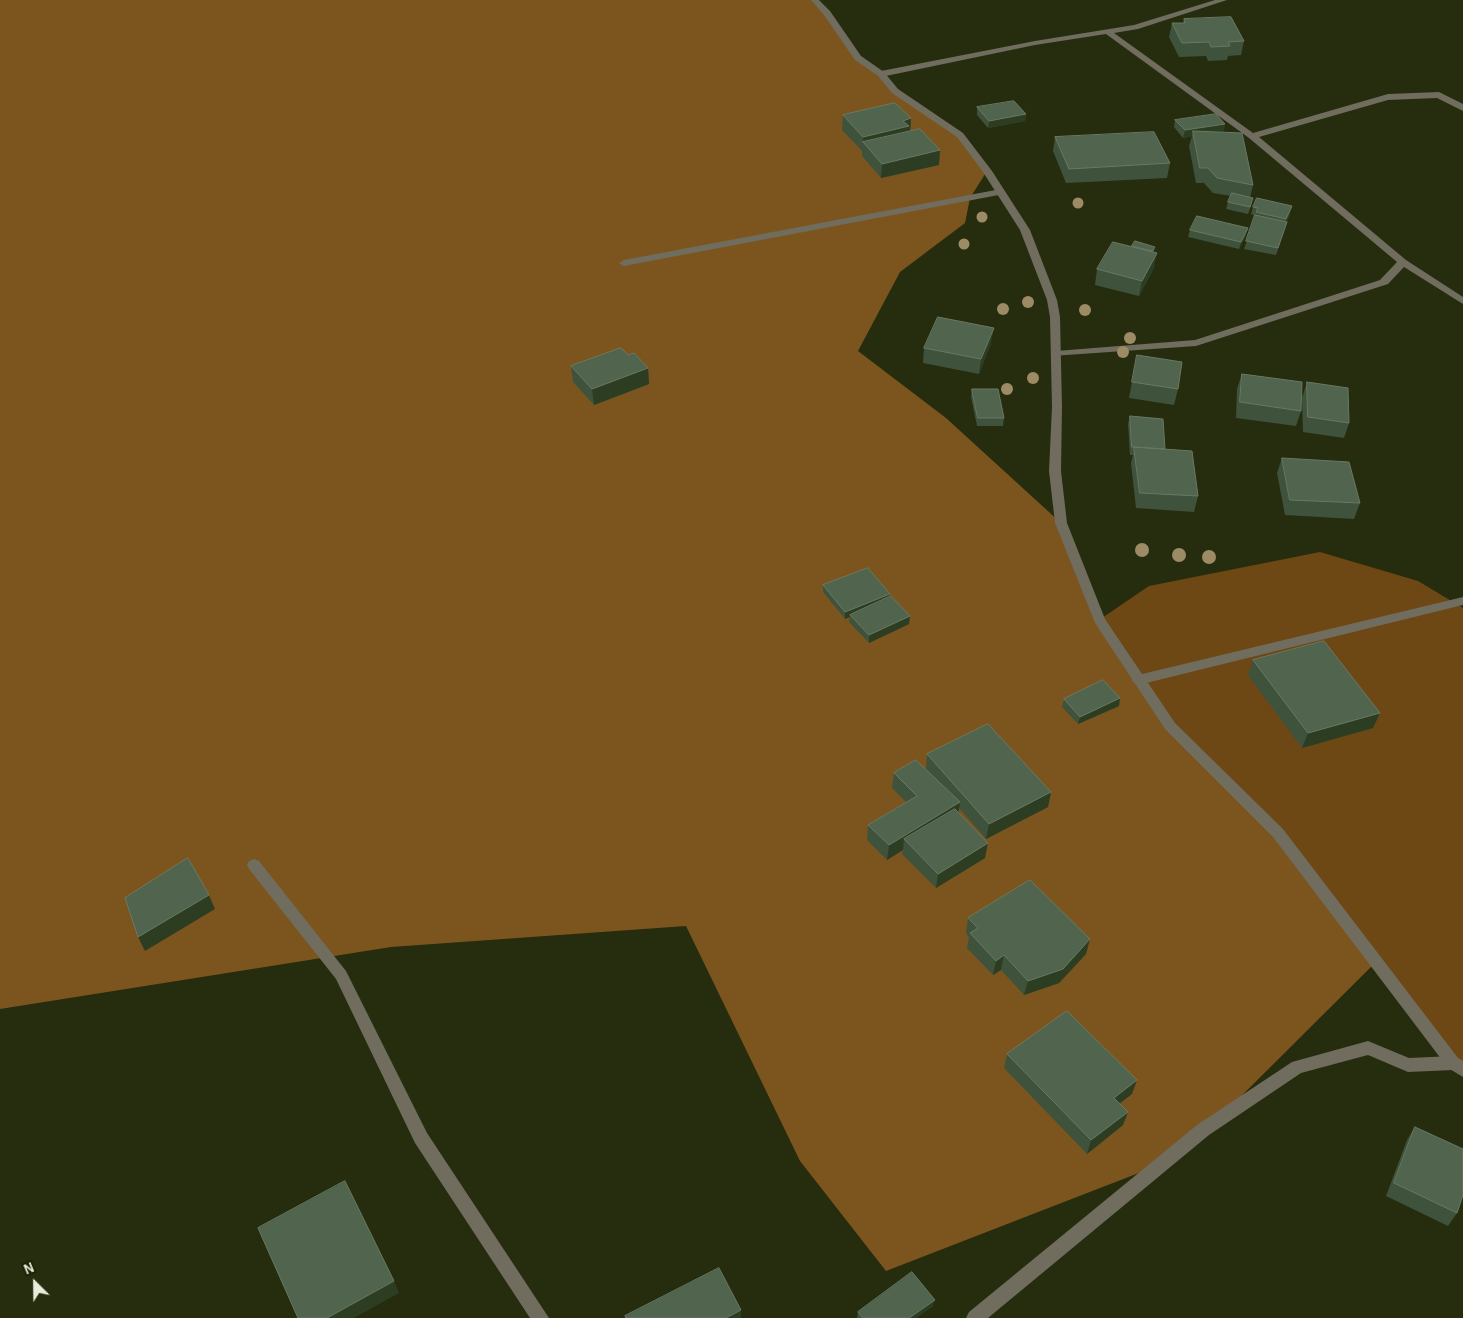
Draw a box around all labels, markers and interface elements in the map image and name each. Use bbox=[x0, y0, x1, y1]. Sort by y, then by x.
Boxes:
north arrow bbox=[10, 1258, 60, 1308]
text: N bbox=[22, 1261, 36, 1278]

